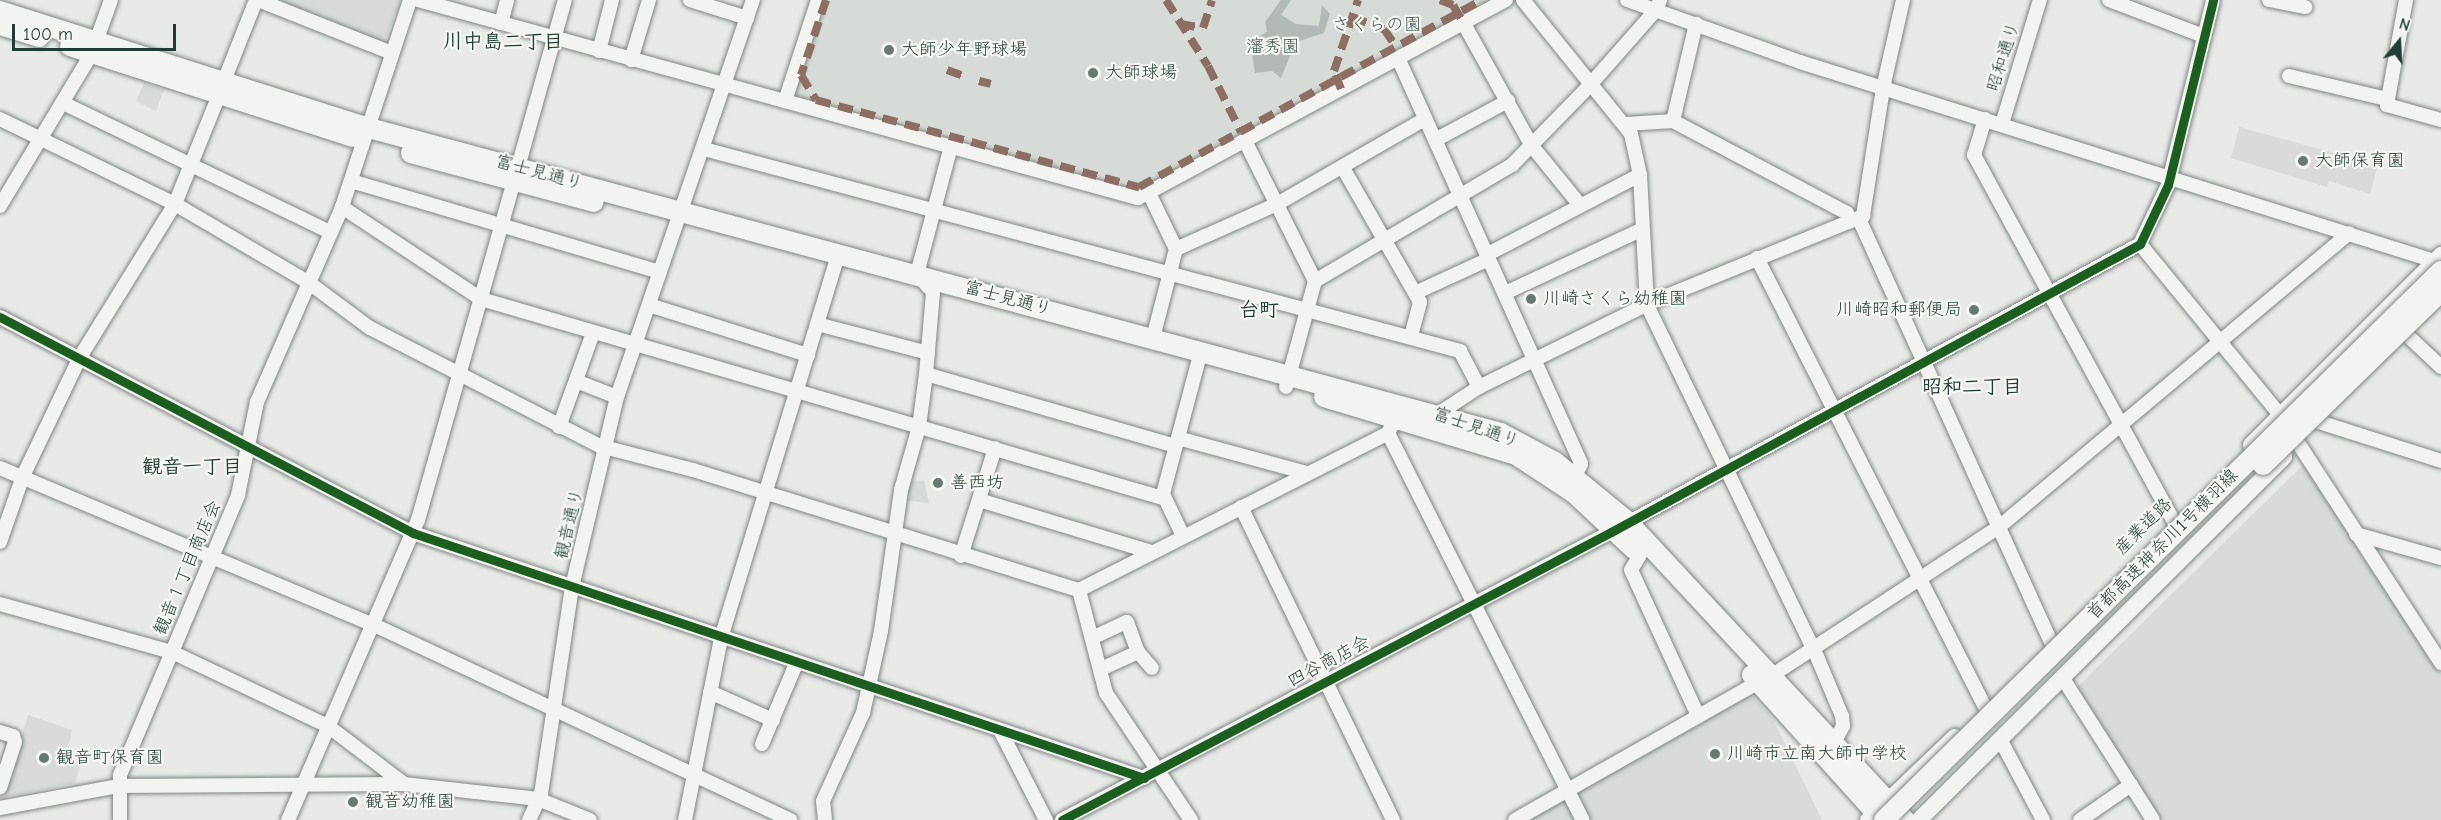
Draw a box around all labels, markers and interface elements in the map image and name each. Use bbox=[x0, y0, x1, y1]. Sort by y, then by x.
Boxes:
scale bar bbox=[15, 12, 178, 50]
north arrow bbox=[2369, 12, 2429, 72]
park label: さくらの園 bbox=[1332, 14, 1422, 36]
text: N bbox=[2397, 15, 2412, 35]
street label: 昭和通り bbox=[1983, 19, 2025, 95]
text: 100 m bbox=[23, 24, 73, 45]
district label: 川中島二丁目 bbox=[443, 29, 563, 53]
park label: 瀋秀園 bbox=[1246, 36, 1300, 58]
place label: 大師少年野球場 bbox=[901, 39, 1027, 61]
marker: 大師少年野球場 bbox=[882, 43, 896, 57]
place label: 大師球場 bbox=[1105, 62, 1177, 84]
marker: 大師球場 bbox=[1086, 66, 1100, 80]
place label: 大師保育園 bbox=[2315, 150, 2405, 172]
street label: 富士見通り bbox=[493, 151, 585, 195]
marker: 大師保育園 bbox=[2296, 154, 2310, 168]
street label: 富士見通り bbox=[962, 277, 1054, 321]
place label: 川崎さくら幼稚園 bbox=[1543, 288, 1687, 310]
marker: 川崎さくら幼稚園 bbox=[1524, 292, 1538, 306]
district label: 台町 bbox=[1239, 297, 1279, 321]
place label: 川崎昭和郵便局 bbox=[1836, 299, 1962, 321]
marker: 川崎昭和郵便局 bbox=[1967, 303, 1981, 317]
district label: 昭和二丁目 bbox=[1922, 374, 2022, 398]
street label: 富士見通り bbox=[1430, 403, 1522, 453]
district label: 観音一丁目 bbox=[142, 454, 242, 478]
street label: 首都高速神奈川1号横羽線 bbox=[2083, 465, 2243, 625]
place label: 善西坊 bbox=[950, 472, 1004, 494]
marker: 善西坊 bbox=[931, 476, 945, 490]
street label: 観音通り bbox=[551, 486, 589, 562]
street label: 産業道路 bbox=[2111, 494, 2177, 560]
street label: 観音１丁目商店会 bbox=[150, 498, 226, 638]
street label: 四谷商店会 bbox=[1284, 631, 1374, 693]
place label: 川崎市立南大師中学校 bbox=[1727, 743, 1907, 765]
place label: 観音町保育園 bbox=[56, 747, 164, 769]
marker: 川崎市立南大師中学校 bbox=[1708, 747, 1722, 761]
marker: 観音町保育園 bbox=[37, 751, 51, 765]
place label: 観音幼稚園 bbox=[365, 791, 455, 813]
marker: 観音幼稚園 bbox=[346, 795, 360, 809]

